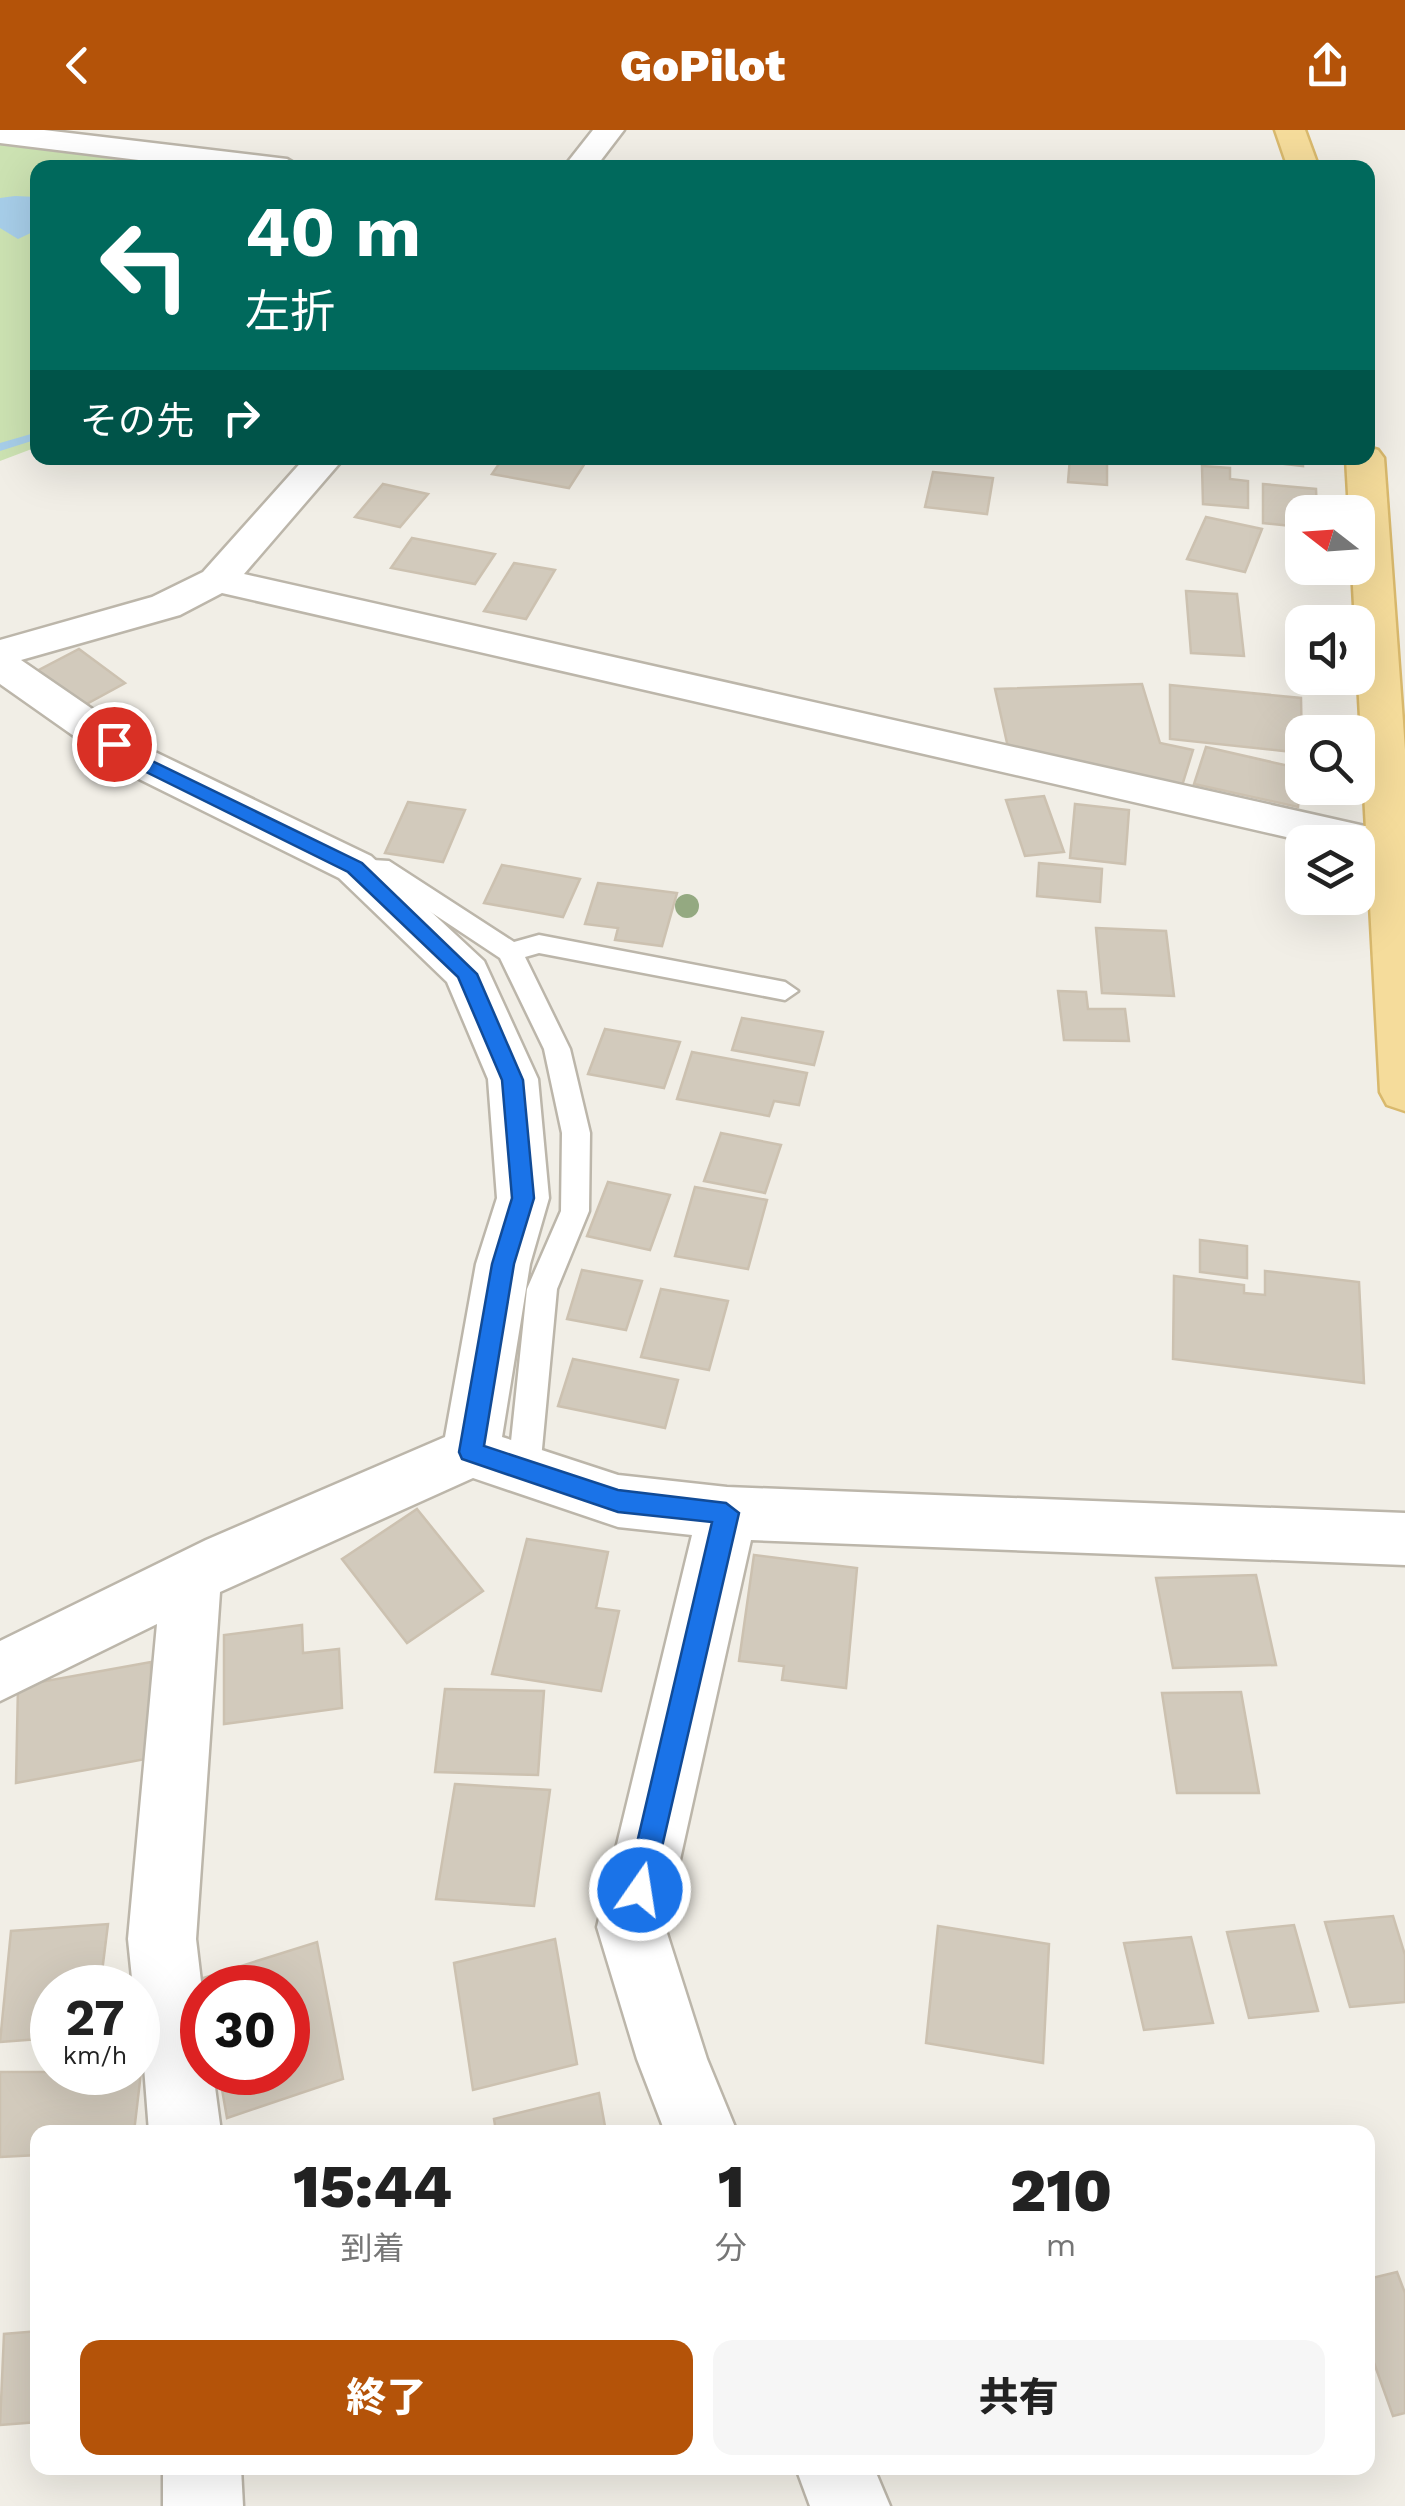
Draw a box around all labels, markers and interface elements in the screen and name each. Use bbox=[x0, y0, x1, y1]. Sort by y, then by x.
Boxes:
icon: back bbox=[50, 38, 105, 93]
icon: share bbox=[1300, 38, 1355, 93]
text: GoPilot bbox=[620, 39, 785, 92]
text: 40 m bbox=[245, 191, 421, 273]
icon: left bbox=[80, 200, 210, 330]
text: 左折 bbox=[245, 285, 335, 338]
icon: right bbox=[214, 390, 269, 445]
text: その先 bbox=[80, 399, 194, 443]
north arrow bbox=[1285, 495, 1375, 585]
map controls bbox=[1285, 495, 1375, 915]
button: sound bbox=[1285, 605, 1375, 695]
pin bbox=[72, 702, 157, 787]
button: search bbox=[1285, 715, 1375, 805]
icon: arrive bbox=[87, 717, 142, 772]
button: layers bbox=[1285, 825, 1375, 915]
position arrow bbox=[588, 1838, 692, 1942]
speed limit sign: 30 bbox=[180, 1965, 310, 2095]
text: 27 bbox=[65, 1988, 125, 2047]
text: km/h bbox=[63, 2041, 127, 2070]
text: 15:44 bbox=[293, 2151, 452, 2222]
text: 1 bbox=[718, 2151, 744, 2222]
text: 210 bbox=[1010, 2155, 1112, 2226]
text: m bbox=[1046, 2226, 1076, 2264]
text: 到着 bbox=[341, 2229, 405, 2267]
text: 分 bbox=[715, 2229, 747, 2267]
button: 終了 bbox=[80, 2340, 693, 2455]
button: 共有 bbox=[713, 2340, 1325, 2455]

